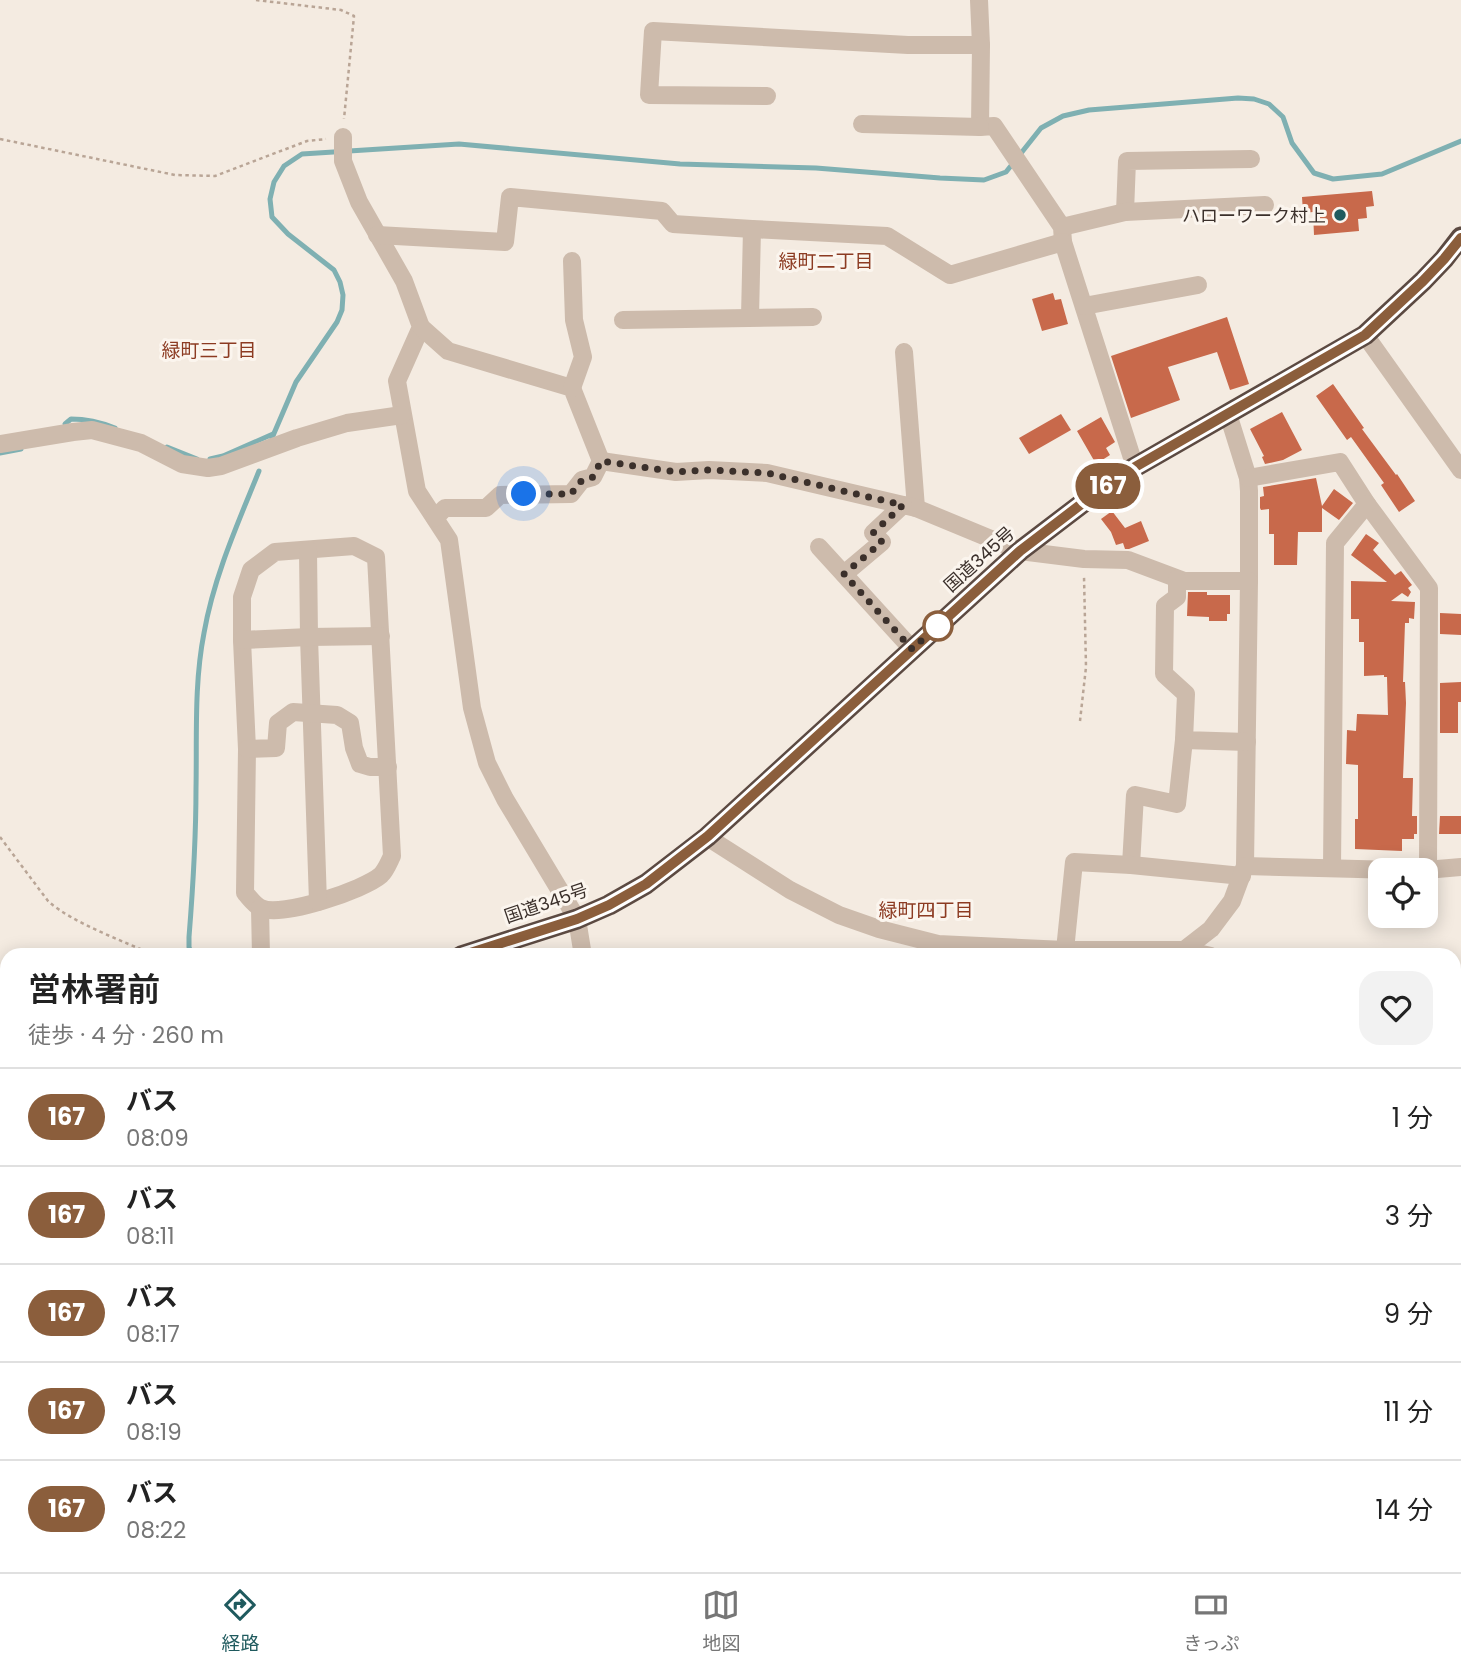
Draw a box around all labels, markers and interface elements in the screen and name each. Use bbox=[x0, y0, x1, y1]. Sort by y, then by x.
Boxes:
place label: ハローワーク村上 bbox=[1182, 203, 1326, 228]
marker: ハローワーク村上 bbox=[1332, 207, 1348, 223]
district label: 緑町二丁目 bbox=[778, 248, 874, 275]
district label: 緑町三丁目 bbox=[161, 337, 257, 364]
line badge: 167 bbox=[1068, 463, 1148, 509]
text: 167 bbox=[1089, 469, 1127, 502]
your location bbox=[506, 476, 541, 511]
street label: 国道345号 bbox=[938, 521, 1020, 597]
unlabelled marker bbox=[923, 611, 953, 641]
map controls bbox=[1368, 858, 1438, 928]
button: locate bbox=[1368, 858, 1438, 928]
street label: 国道345号 bbox=[501, 877, 591, 929]
district label: 緑町四丁目 bbox=[878, 897, 974, 924]
text: 営林署前 bbox=[28, 966, 160, 1013]
button: heart bbox=[1359, 971, 1433, 1045]
text: 徒歩 · 4 分 · 260 m bbox=[28, 1019, 224, 1051]
text: バス bbox=[126, 1083, 178, 1119]
text: 167 bbox=[48, 1100, 85, 1133]
text: 1 分 bbox=[1392, 1100, 1433, 1136]
text: 08:09 bbox=[126, 1122, 189, 1154]
text: バス bbox=[126, 1181, 178, 1217]
text: 167 bbox=[48, 1198, 85, 1231]
text: 3 分 bbox=[1385, 1198, 1433, 1234]
text: 08:11 bbox=[126, 1220, 175, 1252]
text: バス bbox=[126, 1279, 178, 1315]
text: 167 bbox=[48, 1296, 85, 1329]
text: 9 分 bbox=[1384, 1296, 1433, 1332]
text: 08:17 bbox=[126, 1318, 180, 1350]
text: バス bbox=[126, 1377, 178, 1413]
text: 167 bbox=[48, 1394, 85, 1427]
text: 11 分 bbox=[1383, 1394, 1433, 1430]
text: 08:19 bbox=[126, 1416, 182, 1448]
text: バス bbox=[126, 1475, 178, 1511]
text: 167 bbox=[48, 1492, 85, 1525]
text: 14 分 bbox=[1375, 1492, 1433, 1528]
text: 08:22 bbox=[126, 1514, 186, 1546]
tab: 経路 bbox=[221, 1586, 259, 1658]
tab: 地図 bbox=[702, 1586, 740, 1658]
tab: きっぷ bbox=[1183, 1586, 1240, 1658]

